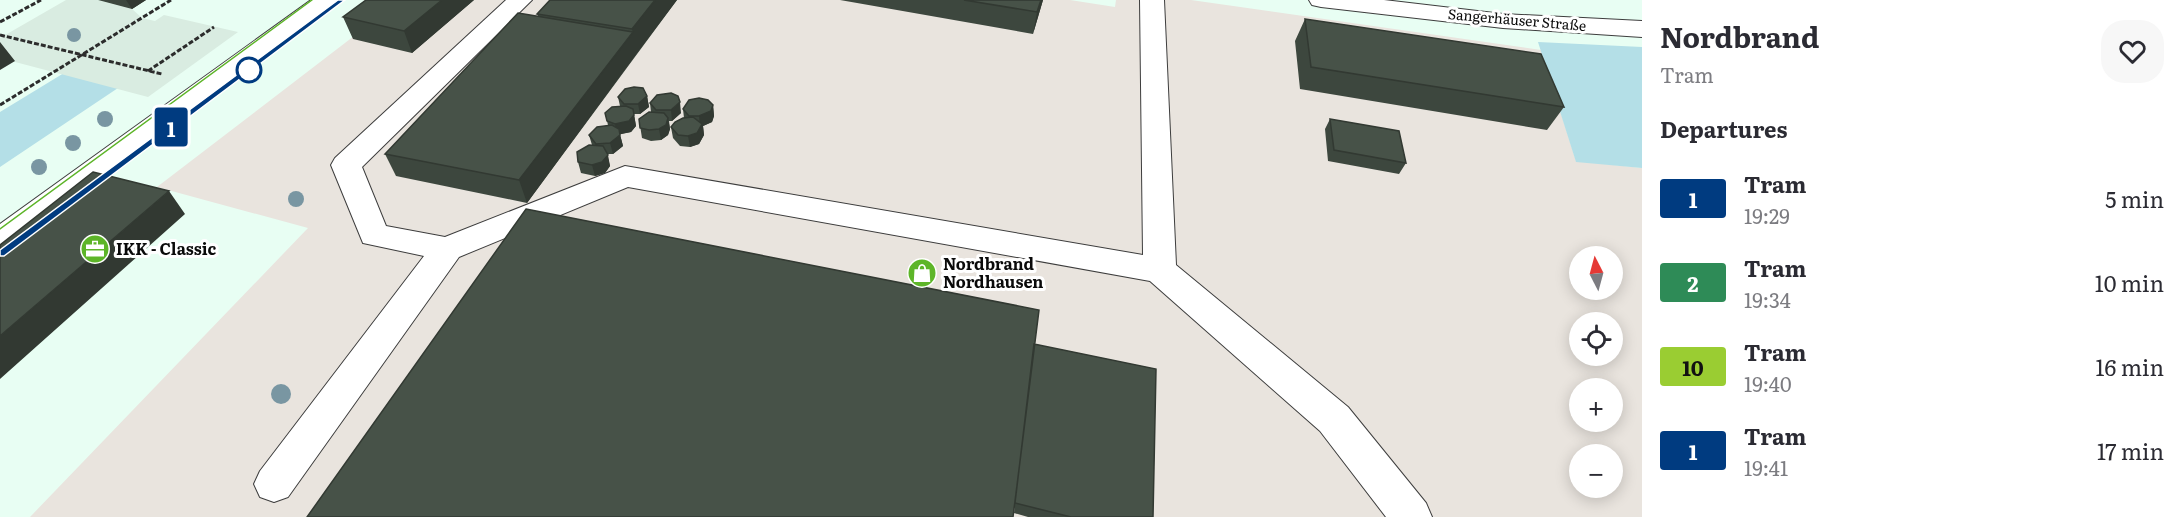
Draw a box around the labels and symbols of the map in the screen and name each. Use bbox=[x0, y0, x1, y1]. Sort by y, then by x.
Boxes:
street label: Sangerhäuser Straße bbox=[1447, 3, 1587, 35]
unlabelled marker bbox=[236, 57, 262, 83]
line badge: 1 bbox=[152, 108, 190, 146]
office icon: IKK - Classic bbox=[79, 233, 111, 265]
place label: IKK - Classic bbox=[116, 236, 217, 260]
north arrow bbox=[1569, 246, 1623, 300]
place label: Nordbrand Nordhausen bbox=[943, 251, 1043, 293]
shop icon: Nordbrand Nordhausen bbox=[906, 257, 938, 289]

